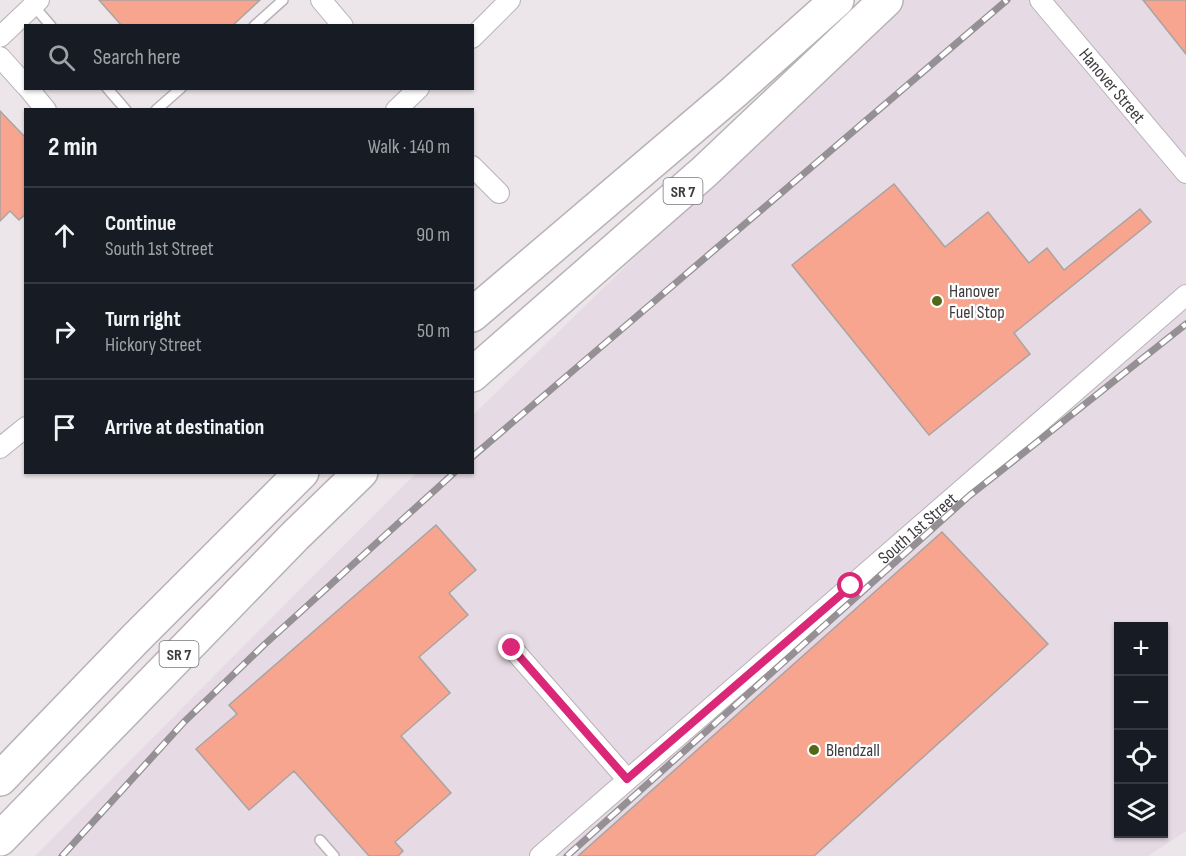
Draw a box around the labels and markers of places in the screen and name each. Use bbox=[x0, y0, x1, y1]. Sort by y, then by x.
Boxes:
place label: Hanover Fuel Stop bbox=[949, 281, 1005, 323]
marker: Hanover Fuel Stop bbox=[930, 294, 944, 308]
place label: Blendzall bbox=[826, 740, 880, 761]
marker: Blendzall bbox=[807, 743, 821, 757]

